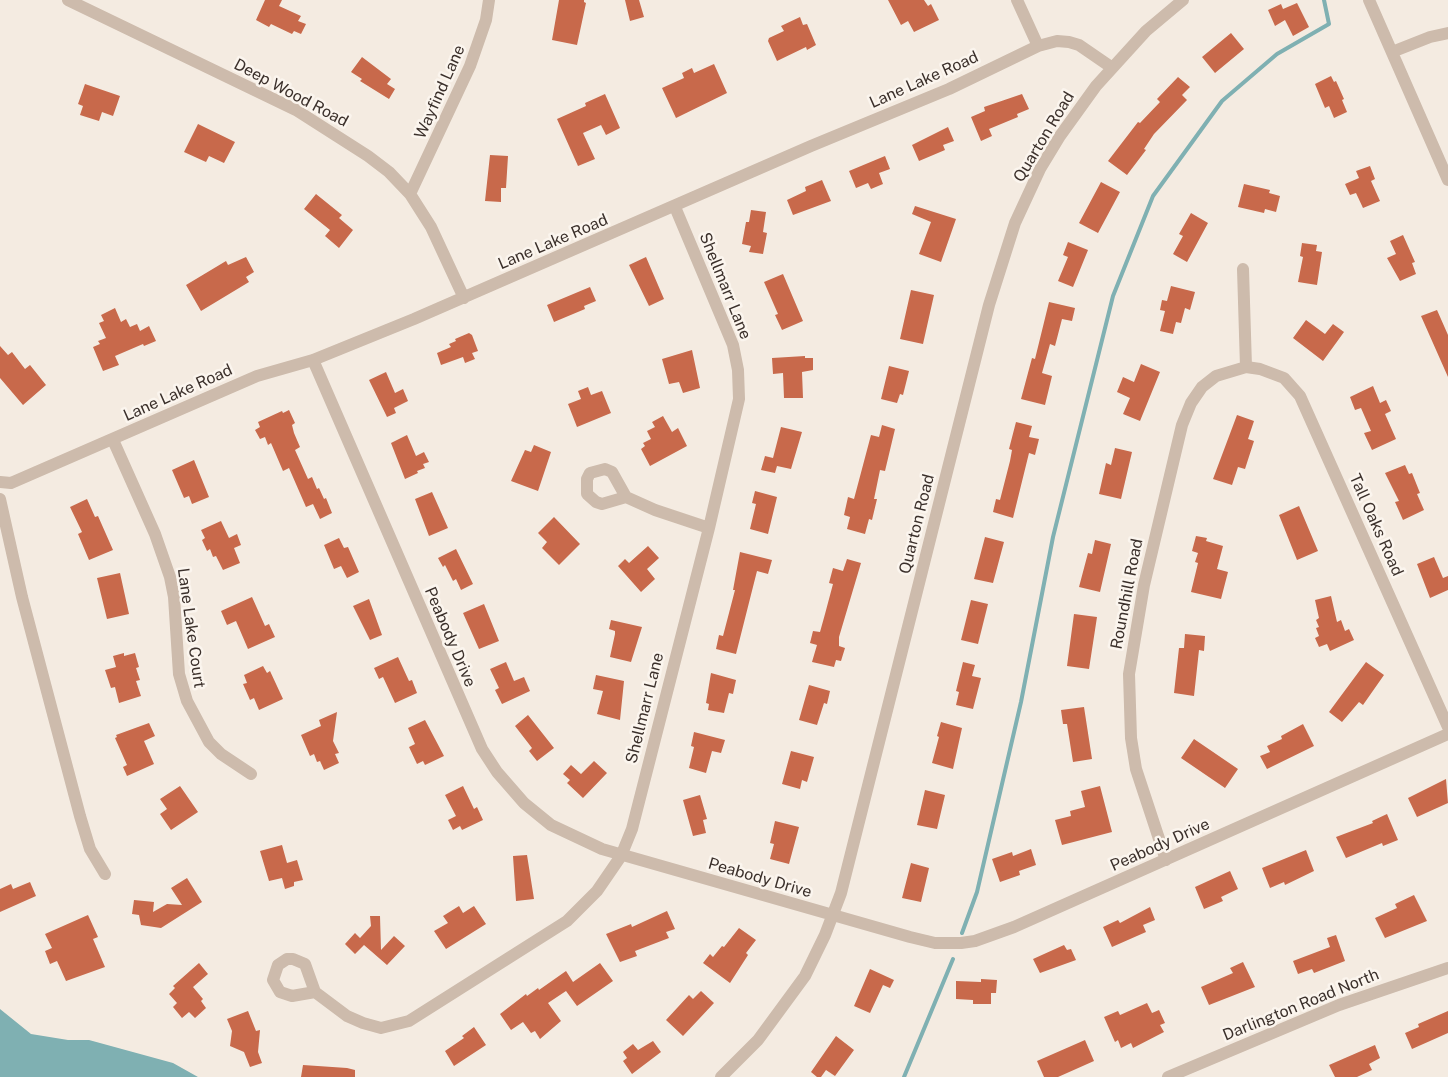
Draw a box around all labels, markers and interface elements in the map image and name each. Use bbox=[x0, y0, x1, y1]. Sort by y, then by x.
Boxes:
street label: Wayfind Lane bbox=[411, 42, 469, 142]
street label: Lane Lake Road bbox=[867, 47, 981, 113]
street label: Deep Wood Road bbox=[231, 55, 351, 131]
street label: Quarton Road bbox=[1009, 88, 1079, 186]
street label: Lane Lake Road bbox=[495, 210, 611, 274]
street label: Shellmarr Lane bbox=[695, 230, 755, 342]
street label: Lane Lake Road bbox=[121, 360, 235, 426]
street label: Tall Oaks Road bbox=[1345, 471, 1407, 579]
street label: Quarton Road bbox=[895, 472, 939, 576]
street label: Roundhill Road bbox=[1107, 537, 1147, 651]
street label: Lane Lake Court bbox=[173, 567, 209, 689]
street label: Peabody Drive bbox=[420, 584, 480, 690]
street label: Shellmarr Lane bbox=[622, 651, 668, 765]
street label: Peabody Drive bbox=[1107, 815, 1213, 875]
street label: Peabody Drive bbox=[706, 854, 814, 902]
street label: Darlington Road North bbox=[1220, 965, 1382, 1045]

